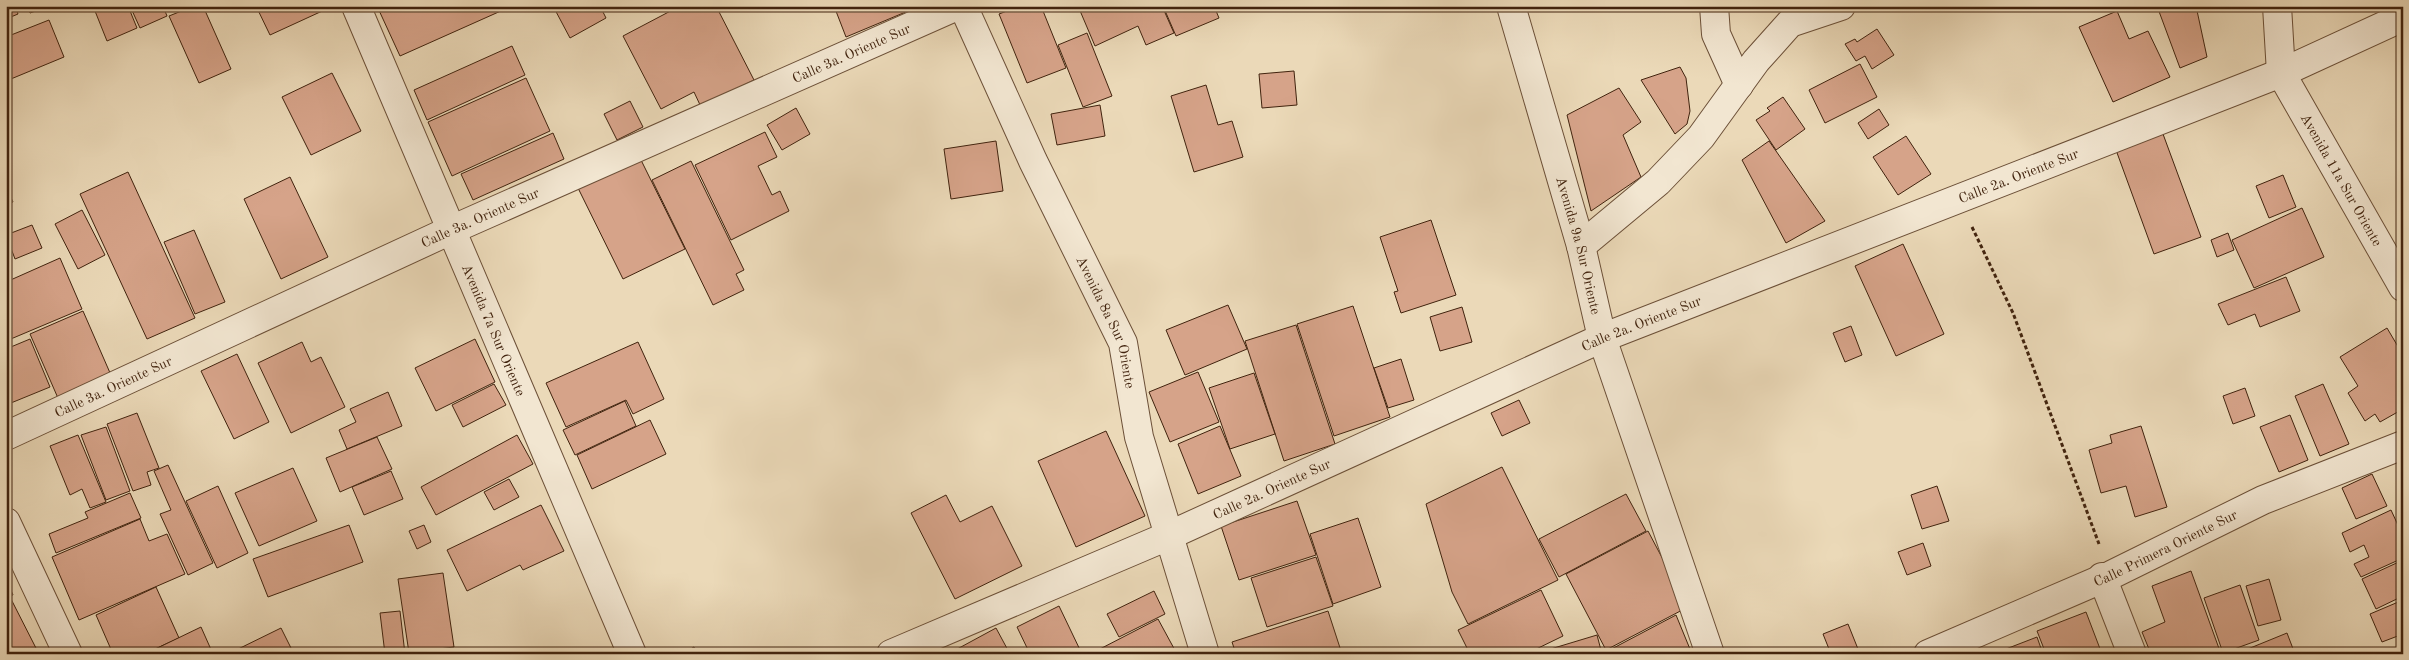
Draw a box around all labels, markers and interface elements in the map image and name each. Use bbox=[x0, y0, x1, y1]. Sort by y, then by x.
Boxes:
street label: Calle 3a. Oriente Sur bbox=[790, 21, 913, 86]
street label: Avenida 11a Sur Oriente bbox=[2298, 112, 2384, 249]
street label: Calle 2a. Oriente Sur bbox=[1957, 147, 2081, 206]
street label: Avenida 9a Sur Oriente bbox=[1553, 175, 1602, 316]
street label: Calle 3a. Oriente Sur bbox=[419, 186, 542, 251]
street label: Avenida 8a Sur Oriente bbox=[1073, 254, 1137, 390]
street label: Avenida 7a Sur Oriente bbox=[459, 262, 527, 398]
street label: Calle 2a. Oriente Sur bbox=[1580, 294, 1704, 354]
street label: Calle 3a. Oriente Sur bbox=[53, 354, 175, 421]
street label: Calle 2a. Oriente Sur bbox=[1211, 457, 1333, 522]
street label: Calle Primera Oriente Sur bbox=[2092, 508, 2240, 590]

